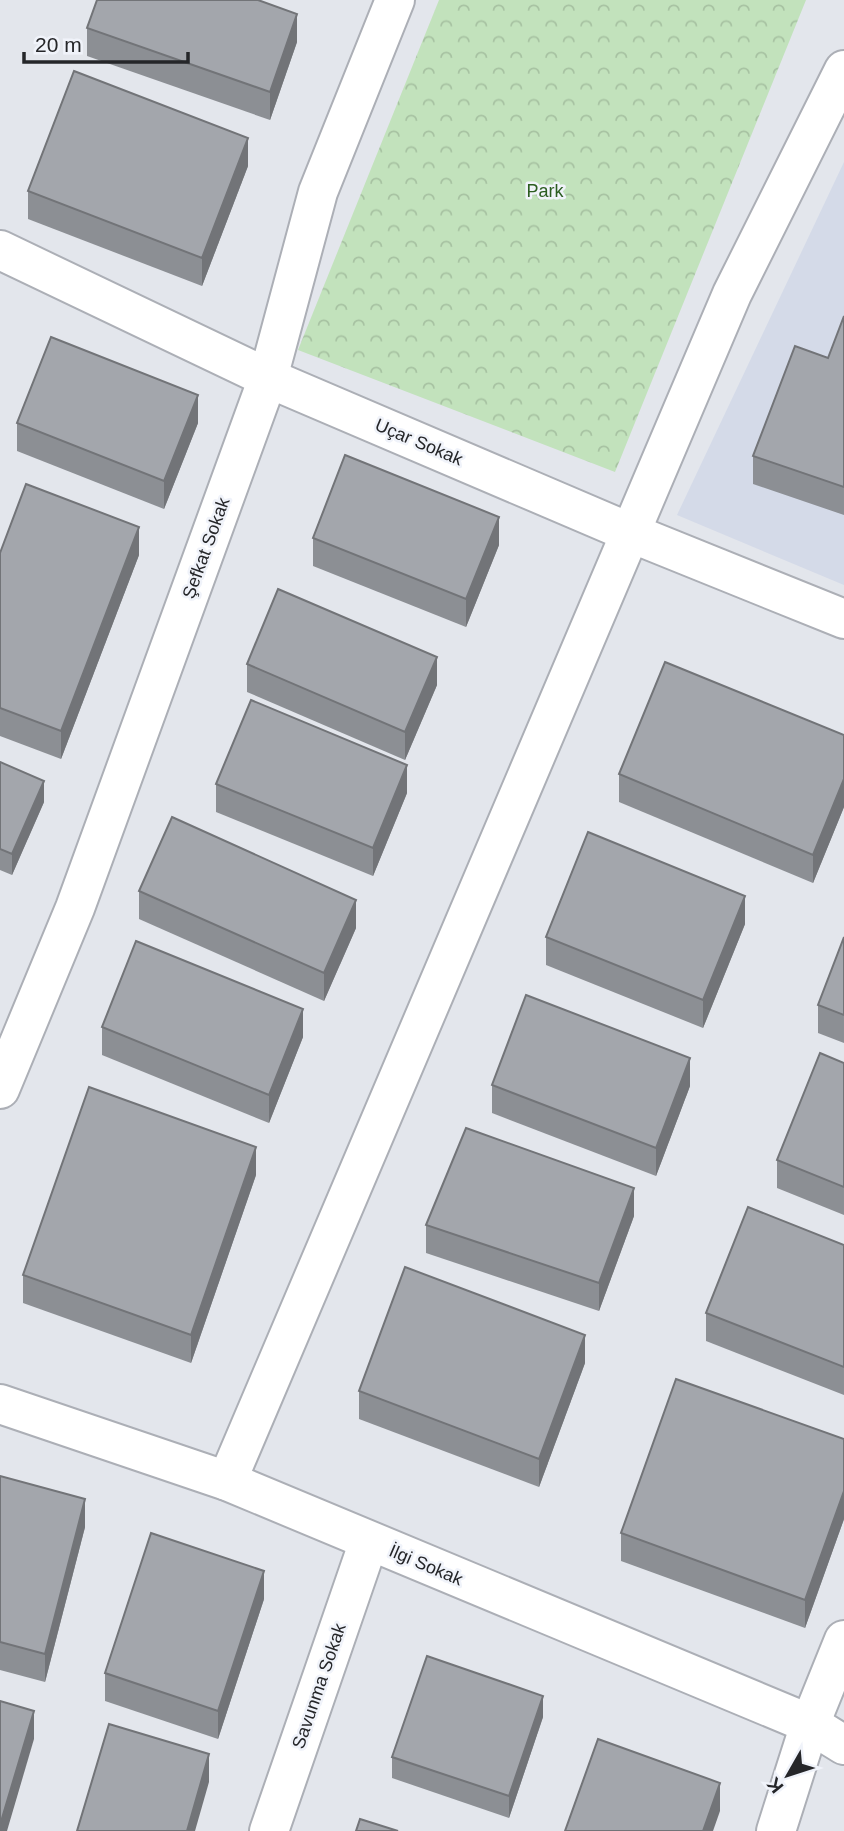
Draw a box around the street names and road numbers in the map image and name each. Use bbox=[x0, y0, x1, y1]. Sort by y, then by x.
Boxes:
street label: Uçar Sokak bbox=[372, 415, 467, 470]
street label: Şefkat Sokak bbox=[178, 494, 234, 601]
street label: İlgi Sokak bbox=[386, 1541, 467, 1590]
street label: Savunma Sokak bbox=[288, 1620, 350, 1751]

